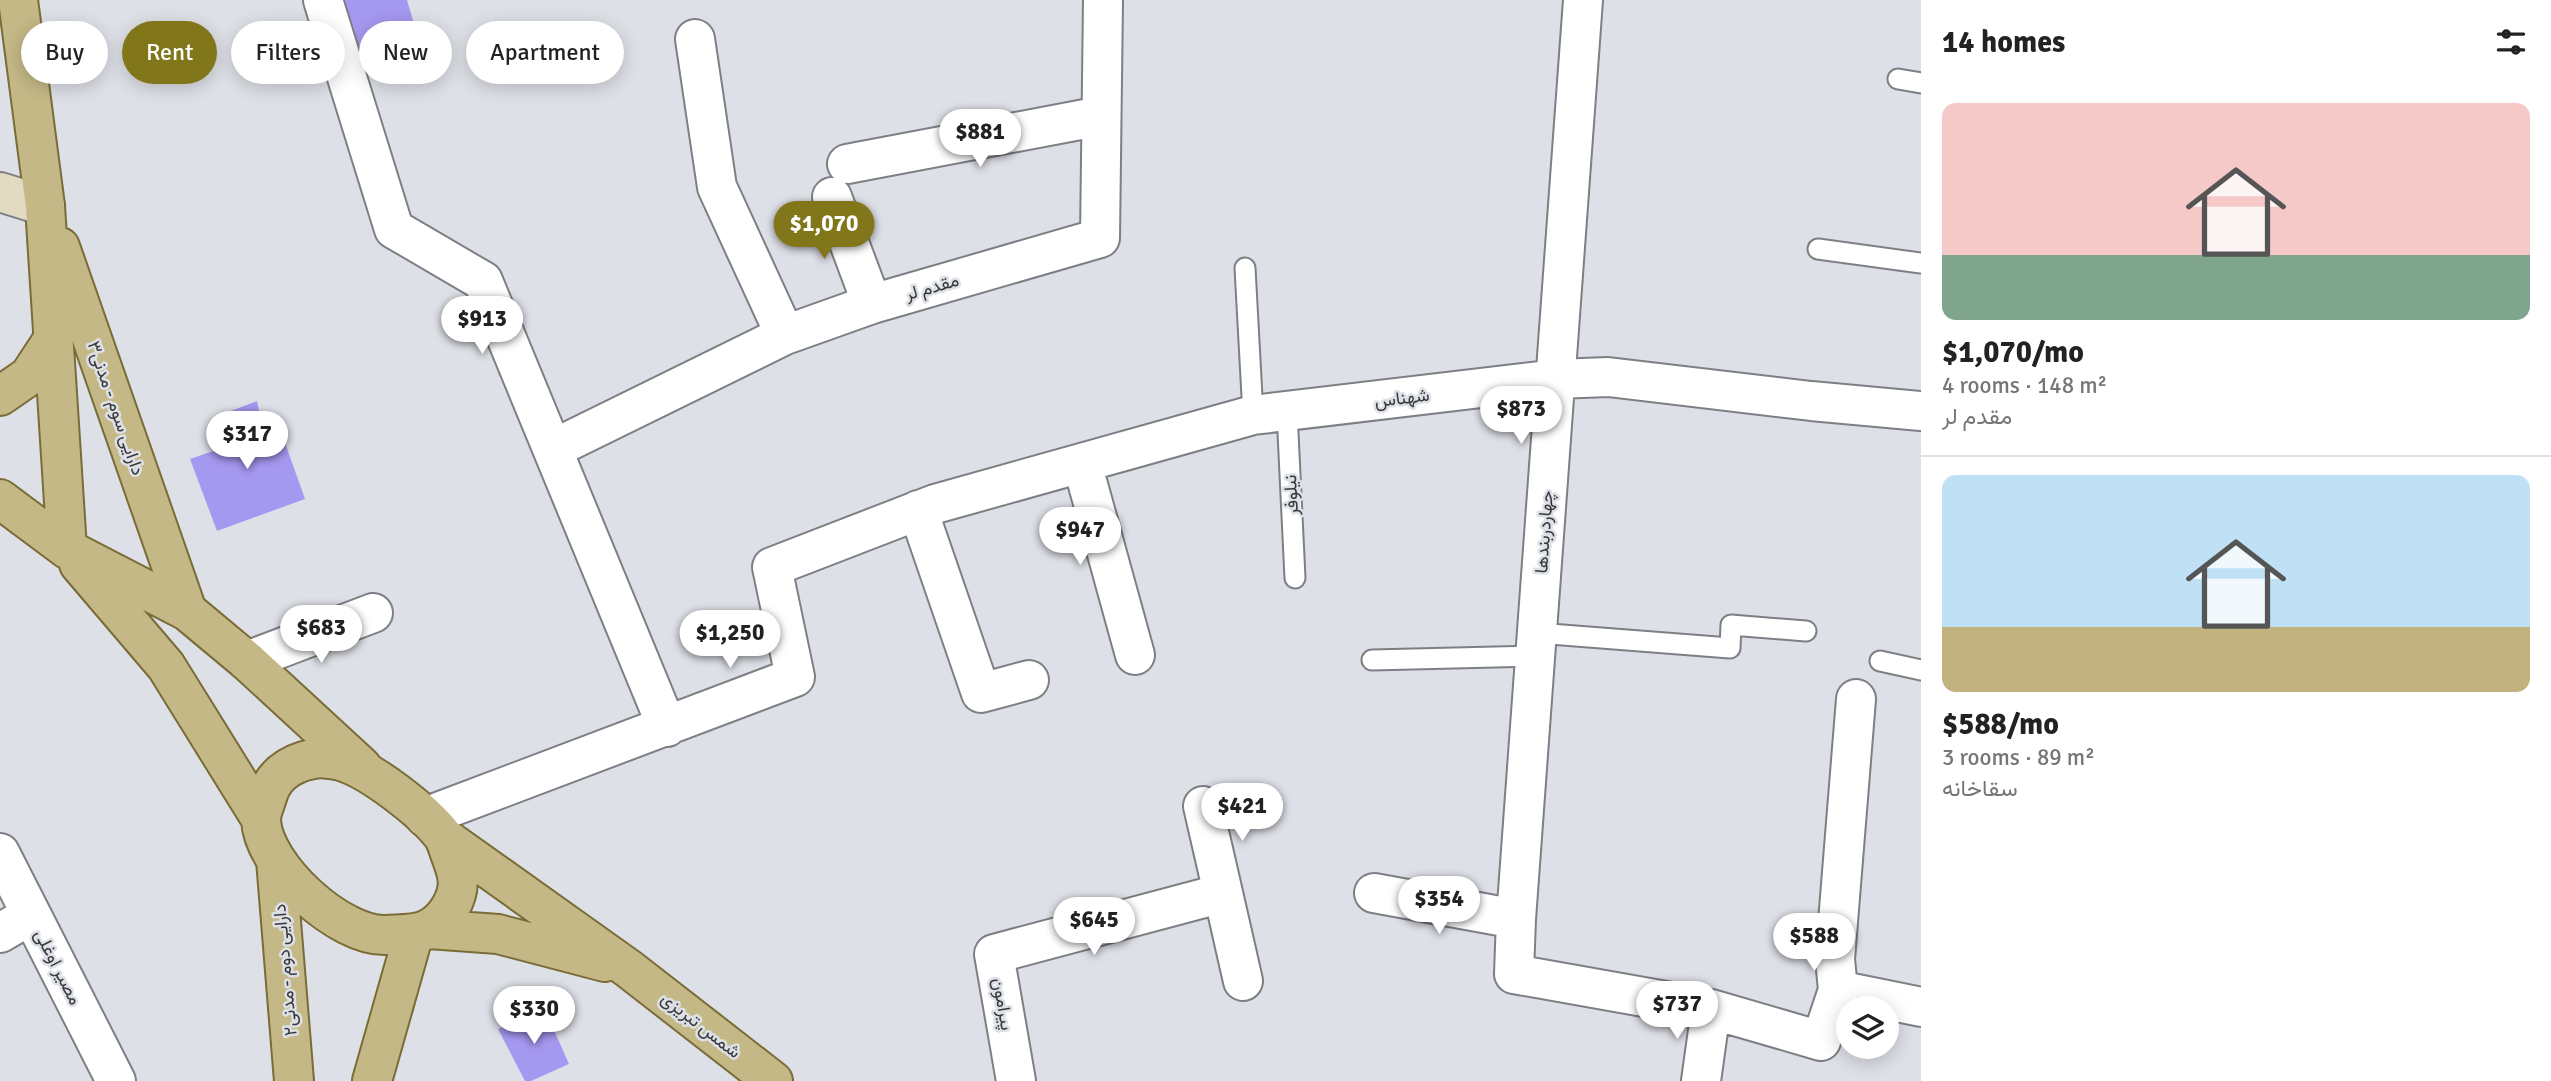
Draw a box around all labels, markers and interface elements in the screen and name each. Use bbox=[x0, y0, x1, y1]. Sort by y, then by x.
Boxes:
chip: Buy bbox=[21, 21, 108, 84]
chip: Rent bbox=[122, 21, 217, 84]
chip: Filters bbox=[231, 21, 345, 84]
chip: New bbox=[359, 21, 452, 84]
chip: Apartment bbox=[466, 21, 624, 84]
icon: filters bbox=[2492, 23, 2530, 61]
text: 14 homes bbox=[1942, 24, 2065, 61]
pin: $881 bbox=[939, 110, 1021, 169]
text: $881 bbox=[955, 117, 1005, 146]
icon: home bbox=[2173, 149, 2299, 275]
pin: $1,070 bbox=[767, 202, 881, 261]
text: $1,070 bbox=[790, 209, 858, 238]
street label: مقدم لر bbox=[902, 269, 962, 306]
pin: $913 bbox=[441, 296, 523, 356]
text: $913 bbox=[457, 304, 507, 333]
text: $1,070/mo bbox=[1942, 334, 2084, 371]
street label: دارایی سوم - مدنی۳ bbox=[82, 338, 149, 478]
text: 4 rooms · 148 m² bbox=[1942, 371, 2107, 400]
street label: شهناس bbox=[1373, 384, 1431, 412]
pin: $873 bbox=[1480, 386, 1562, 446]
text: $873 bbox=[1496, 394, 1546, 423]
text: مقدم لر bbox=[1942, 402, 2012, 431]
pin: $317 bbox=[206, 412, 288, 471]
text: $317 bbox=[222, 419, 272, 448]
street label: نیلوفر bbox=[1279, 474, 1303, 517]
street label: چهاردربندها bbox=[1530, 490, 1559, 574]
pin: $947 bbox=[1039, 508, 1121, 567]
text: $947 bbox=[1055, 515, 1105, 544]
icon: home bbox=[2173, 521, 2299, 647]
pin: $683 bbox=[280, 606, 362, 665]
pin: $1,250 bbox=[673, 610, 787, 670]
text: $683 bbox=[296, 613, 346, 642]
text: $1,250 bbox=[696, 618, 764, 647]
text: $588/mo bbox=[1942, 706, 2059, 743]
text: 3 rooms · 89 m² bbox=[1942, 743, 2095, 772]
text: سقاخانه bbox=[1942, 774, 2018, 803]
pin: $421 bbox=[1201, 784, 1283, 843]
text: $421 bbox=[1217, 791, 1267, 820]
pin: $354 bbox=[1398, 876, 1480, 936]
text: $354 bbox=[1414, 884, 1464, 913]
pin: $645 bbox=[1053, 898, 1135, 957]
street label: دارایی دوم - مدنی۲ bbox=[268, 903, 303, 1037]
text: $645 bbox=[1069, 905, 1119, 934]
pin: $588 bbox=[1773, 914, 1855, 973]
text: $588 bbox=[1789, 921, 1839, 950]
street label: مصیر اوغلی bbox=[30, 925, 86, 1009]
street label: پیرامون bbox=[987, 976, 1018, 1032]
pin: $737 bbox=[1636, 982, 1718, 1041]
pin: $330 bbox=[493, 986, 575, 1046]
street label: شمس تبریزی bbox=[657, 987, 745, 1063]
text: $737 bbox=[1652, 989, 1702, 1018]
text: $330 bbox=[509, 994, 559, 1023]
map controls bbox=[1836, 996, 1899, 1059]
button: layers bbox=[1836, 996, 1899, 1059]

